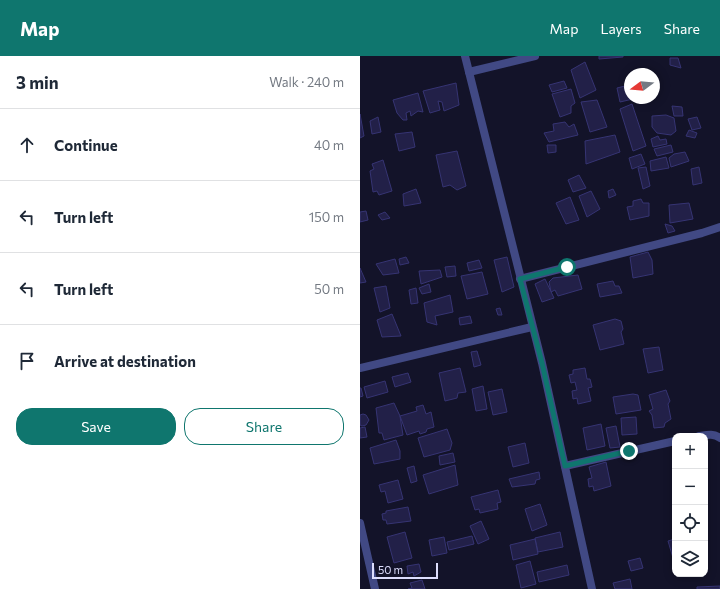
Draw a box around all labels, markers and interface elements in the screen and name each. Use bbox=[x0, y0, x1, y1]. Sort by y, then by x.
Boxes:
text: Map bbox=[20, 17, 59, 40]
text: Map bbox=[550, 20, 578, 37]
text: Layers bbox=[600, 20, 642, 37]
text: Share bbox=[664, 20, 700, 37]
north arrow bbox=[624, 68, 660, 104]
text: 3 min bbox=[16, 72, 59, 93]
text: Walk · 240 m bbox=[269, 74, 344, 90]
icon: ahead bbox=[16, 134, 38, 156]
text: Continue bbox=[54, 136, 118, 154]
text: 40 m bbox=[314, 137, 344, 153]
icon: left bbox=[16, 206, 38, 228]
text: Turn left bbox=[54, 208, 113, 226]
text: 150 m bbox=[309, 209, 344, 225]
route start bbox=[558, 258, 576, 276]
icon: left bbox=[16, 278, 38, 300]
text: Turn left bbox=[54, 280, 113, 298]
text: 50 m bbox=[314, 281, 344, 297]
icon: arrive bbox=[16, 350, 38, 372]
text: Arrive at destination bbox=[54, 352, 196, 370]
button: Save bbox=[16, 408, 176, 445]
button: Share bbox=[184, 408, 344, 445]
map controls bbox=[672, 433, 708, 577]
button: + bbox=[672, 433, 708, 469]
route end bbox=[620, 442, 638, 460]
button: − bbox=[672, 469, 708, 505]
button: locate bbox=[672, 505, 708, 541]
button: layers bbox=[672, 541, 708, 577]
scale bar bbox=[372, 561, 438, 580]
text: 50 m bbox=[378, 563, 403, 576]

